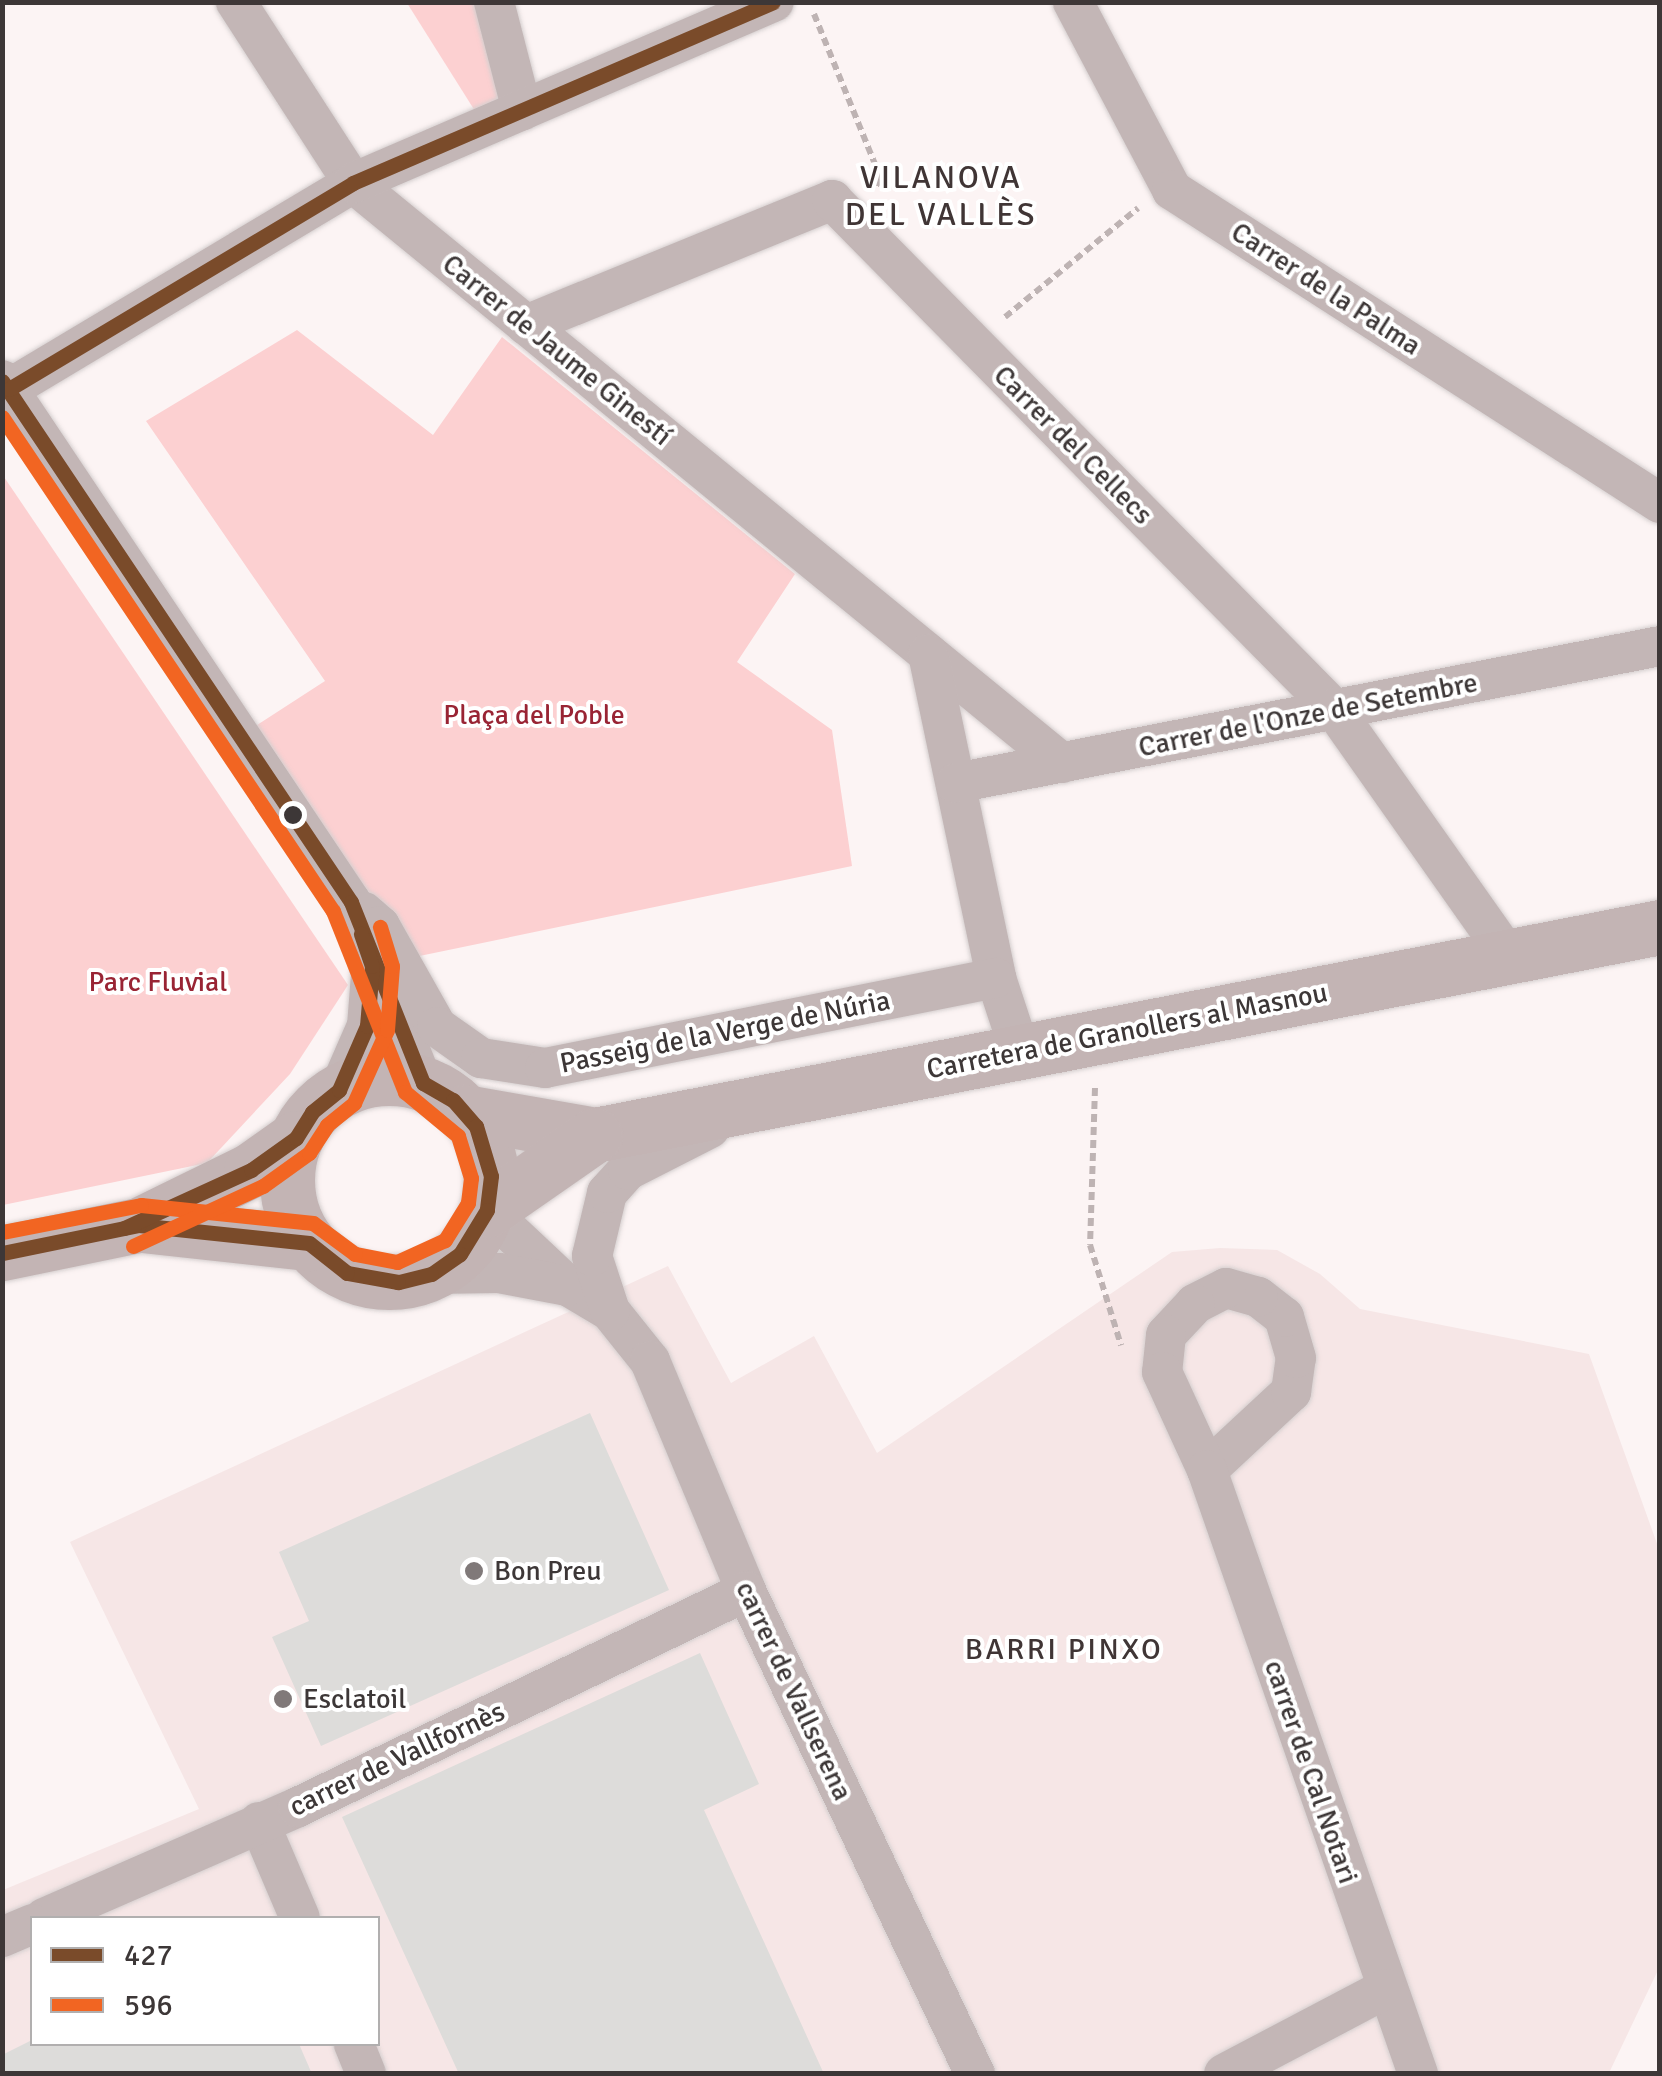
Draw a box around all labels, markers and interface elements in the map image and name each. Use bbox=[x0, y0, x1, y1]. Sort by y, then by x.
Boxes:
district label: VILANOVA DEL VALLÈS bbox=[845, 160, 1037, 235]
street label: Carrer de la Palma bbox=[1225, 215, 1427, 363]
street label: Carrer de Jaume Ginestí bbox=[436, 247, 678, 453]
street label: Carrer del Cellecs bbox=[987, 359, 1159, 531]
street label: Carrer de l'Onze de Setembre bbox=[1136, 666, 1480, 764]
park label: Plaça del Poble bbox=[443, 698, 625, 732]
unlabelled marker bbox=[283, 805, 303, 825]
park label: Parc Fluvial bbox=[89, 965, 227, 999]
street label: Carretera de Granollers al Masnou bbox=[924, 976, 1330, 1086]
street label: Passeig de la Verge de Núria bbox=[557, 983, 893, 1081]
place label: Bon Preu bbox=[494, 1554, 601, 1588]
marker: Bon Preu bbox=[463, 1560, 485, 1582]
street label: carrer de Vallserena bbox=[729, 1576, 859, 1806]
district label: BARRI PINXO bbox=[965, 1632, 1163, 1668]
street label: carrer de Cal Notari bbox=[1257, 1656, 1365, 1888]
place label: Esclatoil bbox=[303, 1682, 406, 1716]
marker: Esclatoil bbox=[272, 1688, 294, 1710]
street label: carrer de Vallfornès bbox=[284, 1694, 510, 1824]
legend bbox=[30, 1916, 380, 2046]
text: 427 bbox=[124, 1937, 173, 1974]
text: 596 bbox=[124, 1987, 173, 2024]

